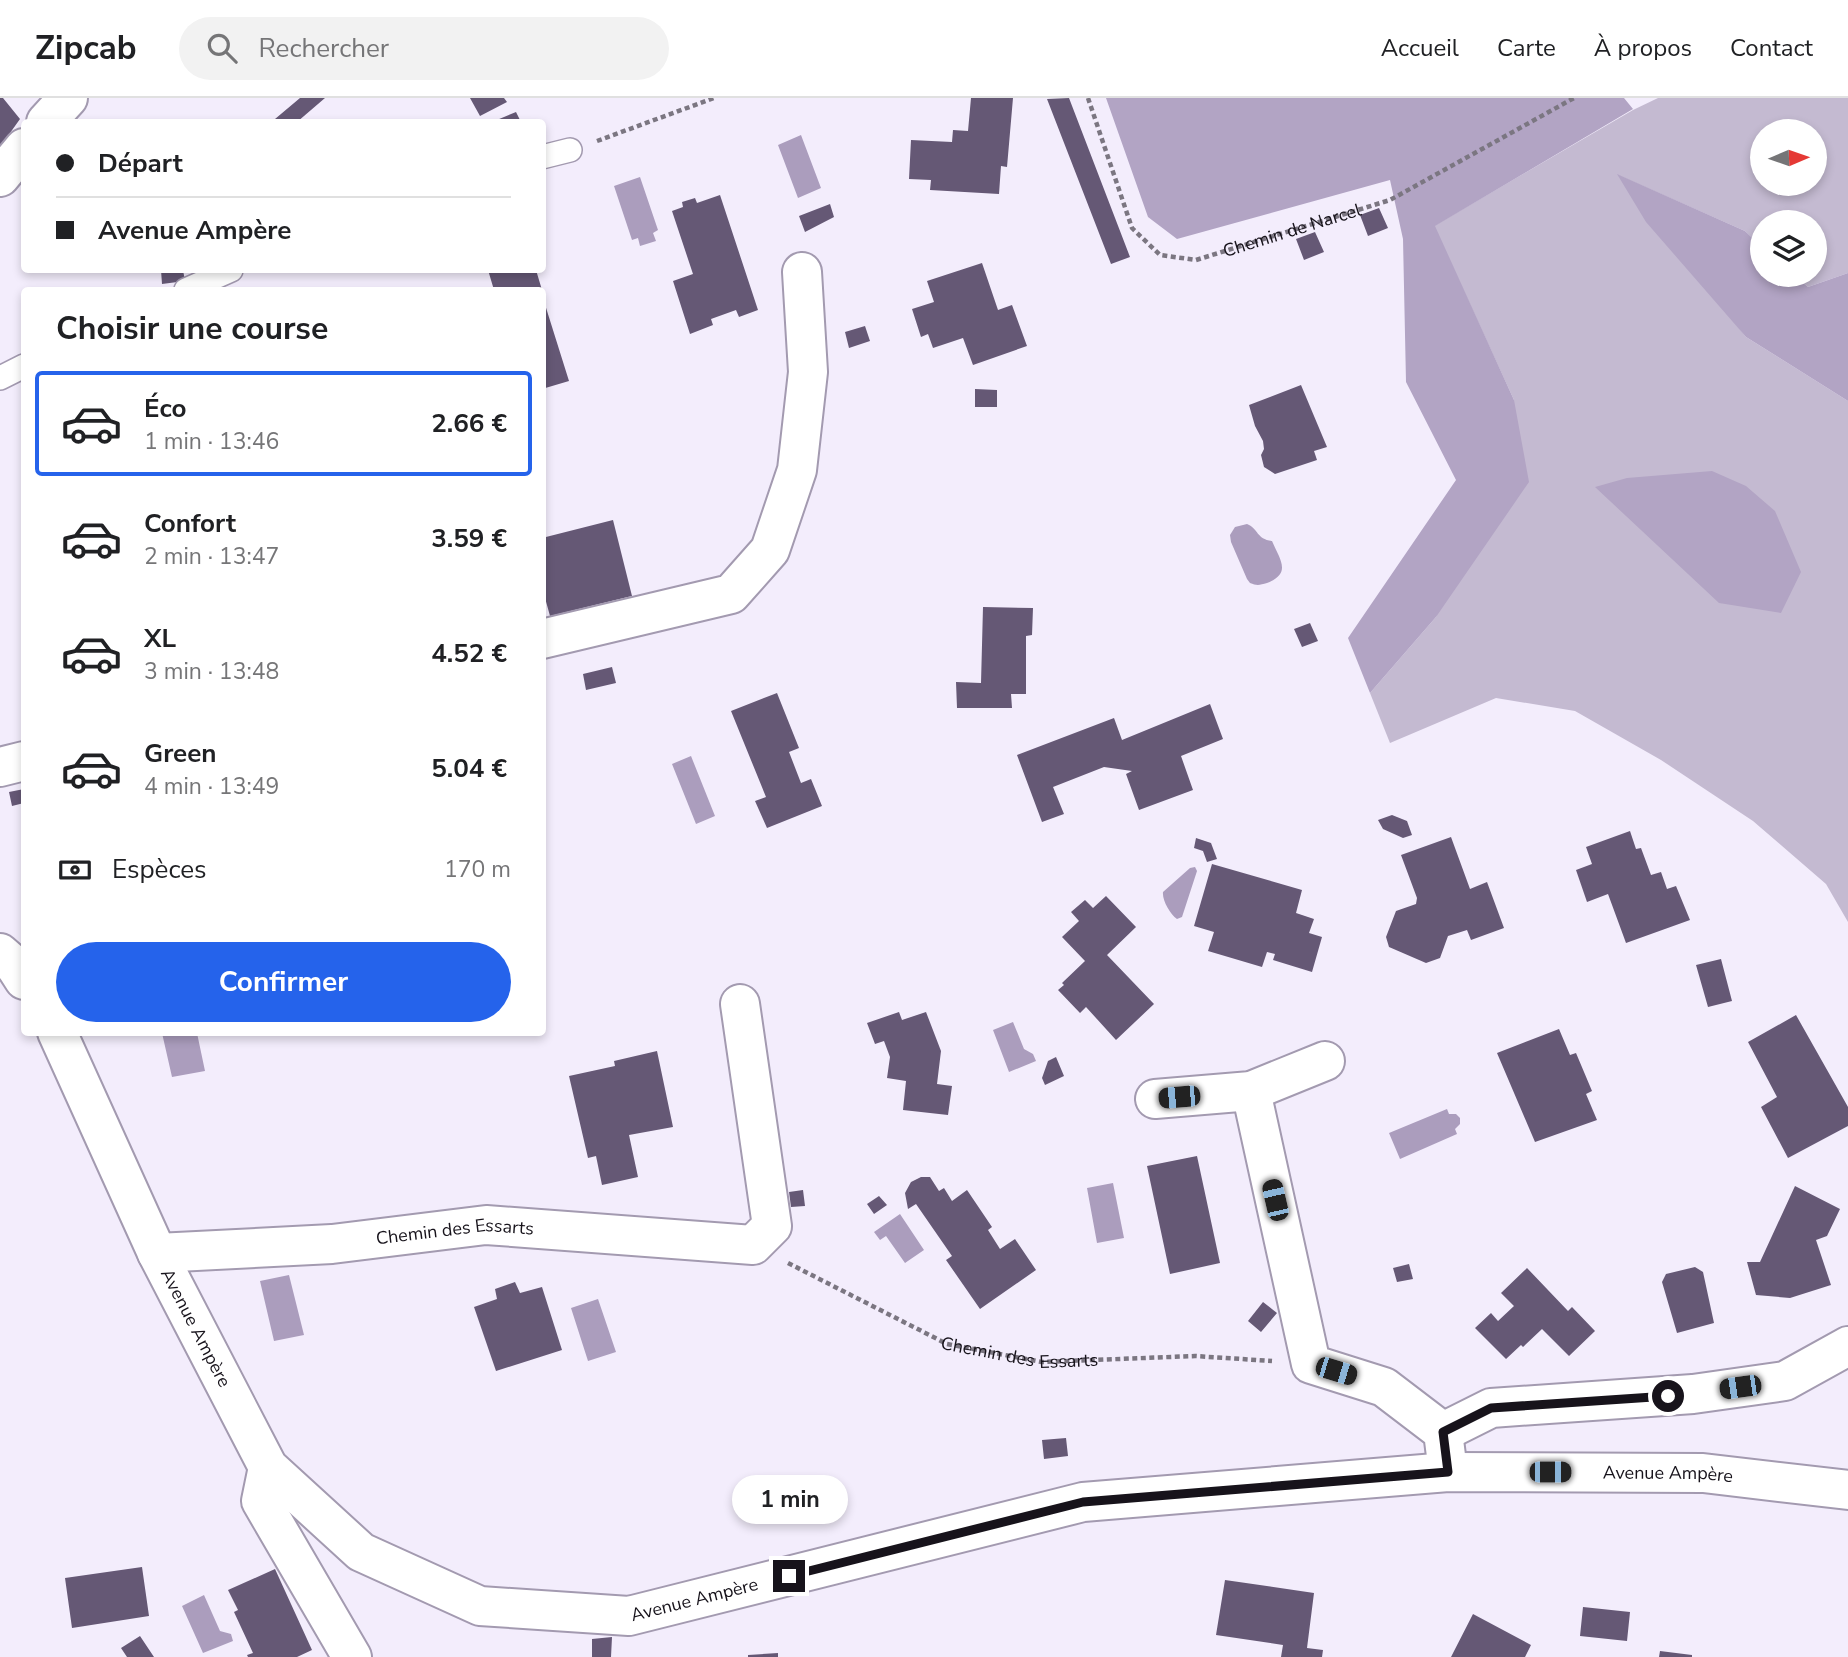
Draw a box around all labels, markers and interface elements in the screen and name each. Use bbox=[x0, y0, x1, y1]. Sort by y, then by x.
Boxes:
search box bbox=[179, 17, 669, 80]
text: Zipcab bbox=[35, 26, 137, 71]
icon: search bbox=[203, 29, 241, 67]
text: Rechercher bbox=[259, 31, 389, 66]
text: Accueil bbox=[1381, 32, 1459, 64]
text: Carte bbox=[1497, 32, 1556, 64]
text: À propos bbox=[1594, 32, 1692, 64]
text: Contact bbox=[1730, 32, 1813, 64]
north arrow bbox=[1750, 119, 1827, 196]
map controls bbox=[1750, 119, 1827, 287]
text: Départ bbox=[98, 146, 183, 181]
street label: Chemin de Narcel bbox=[1220, 197, 1365, 263]
button: layers bbox=[1750, 210, 1827, 287]
text: Avenue Ampère bbox=[98, 213, 291, 248]
text: Choisir une course bbox=[56, 307, 328, 350]
text: Éco bbox=[144, 391, 186, 426]
icon: car bbox=[60, 392, 123, 455]
text: 2.66 € bbox=[431, 406, 507, 441]
text: 1 min · 13:46 bbox=[144, 426, 279, 457]
text: Confort bbox=[144, 506, 236, 541]
icon: car bbox=[60, 507, 123, 570]
text: 3.59 € bbox=[431, 521, 507, 556]
text: 2 min · 13:47 bbox=[144, 541, 279, 572]
text: XL bbox=[144, 621, 176, 656]
icon: car bbox=[60, 622, 123, 685]
text: 4.52 € bbox=[431, 636, 507, 671]
text: 3 min · 13:48 bbox=[144, 656, 279, 687]
text: Green bbox=[144, 736, 217, 771]
icon: car bbox=[60, 737, 123, 800]
text: 5.04 € bbox=[431, 751, 507, 786]
text: 4 min · 13:49 bbox=[144, 771, 279, 802]
icon: cash bbox=[56, 851, 94, 889]
text: Espèces bbox=[112, 852, 207, 887]
text: 170 m bbox=[444, 854, 511, 885]
button: Confirmer bbox=[56, 942, 511, 1022]
car bbox=[1158, 1085, 1201, 1109]
car bbox=[1261, 1177, 1290, 1223]
street label: Chemin des Essarts bbox=[374, 1213, 535, 1250]
street label: Avenue Ampère bbox=[155, 1265, 237, 1391]
street label: Chemin des Essarts bbox=[939, 1331, 1099, 1374]
car bbox=[1313, 1355, 1360, 1387]
car bbox=[1718, 1374, 1763, 1400]
route start bbox=[1652, 1380, 1684, 1412]
street label: Avenue Ampère bbox=[1603, 1461, 1734, 1488]
car bbox=[1530, 1462, 1572, 1483]
callout: 1 min bbox=[731, 1474, 847, 1524]
text: 1 min bbox=[760, 1484, 820, 1515]
route end bbox=[773, 1560, 805, 1592]
street label: Avenue Ampère bbox=[628, 1572, 761, 1627]

